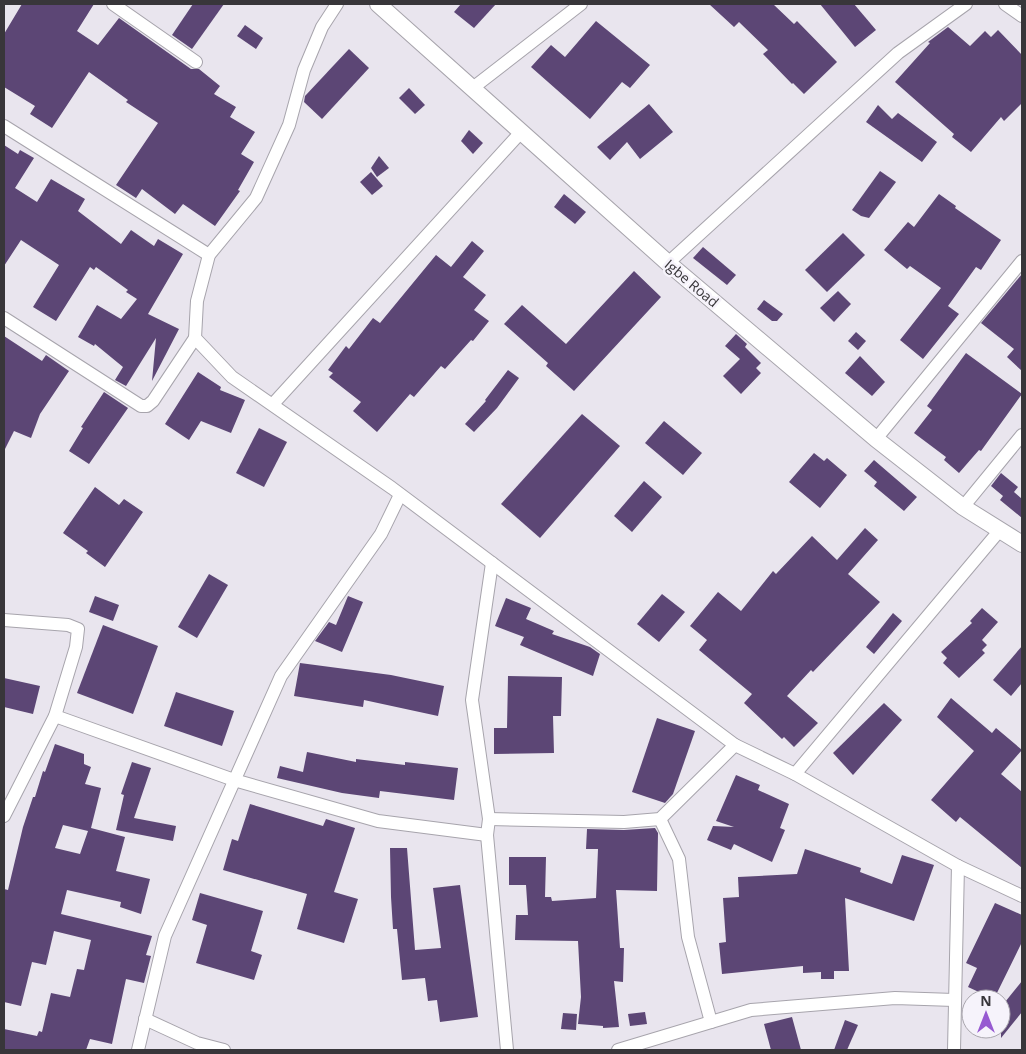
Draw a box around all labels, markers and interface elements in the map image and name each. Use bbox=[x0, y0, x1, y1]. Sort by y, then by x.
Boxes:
street label: Igbe Road bbox=[661, 255, 723, 311]
north arrow bbox=[961, 989, 1011, 1039]
text: N bbox=[980, 991, 992, 1010]

